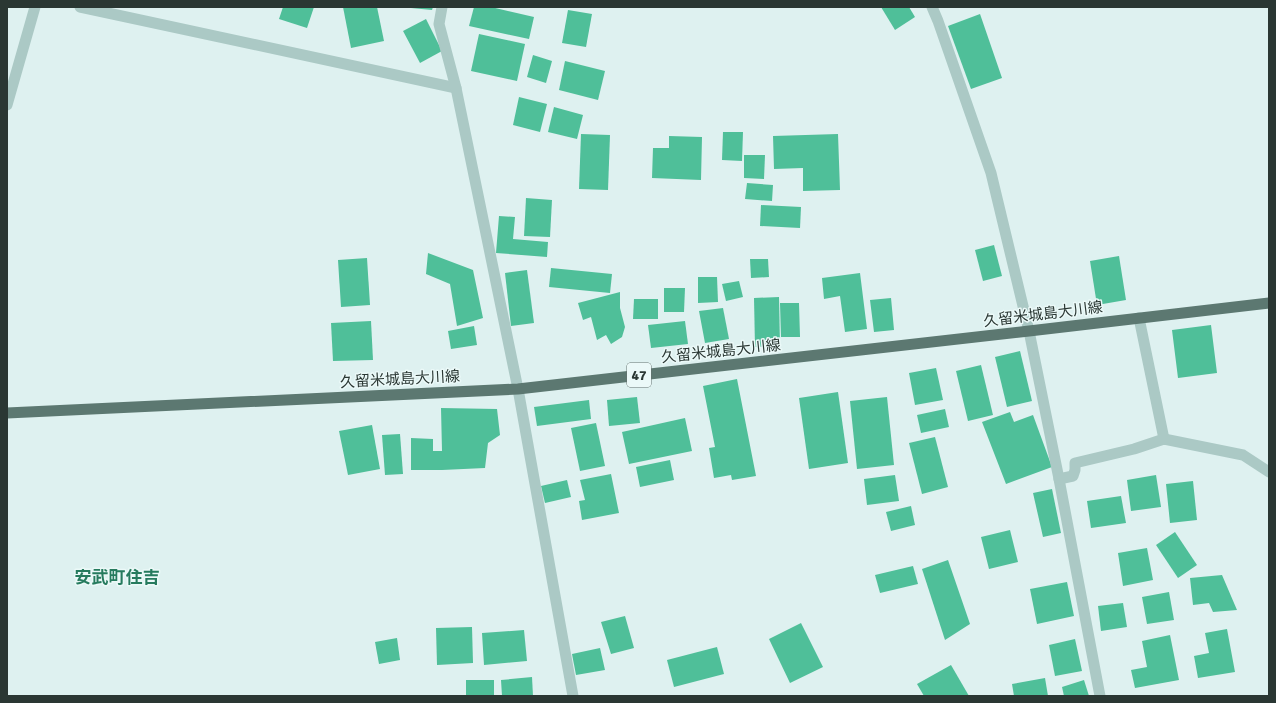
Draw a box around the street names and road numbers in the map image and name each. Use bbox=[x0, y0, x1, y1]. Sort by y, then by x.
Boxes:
street label: 久留米城島大川線 bbox=[982, 298, 1104, 330]
street label: 久留米城島大川線 bbox=[660, 336, 782, 366]
road number: 47 bbox=[627, 363, 651, 387]
street label: 久留米城島大川線 bbox=[340, 367, 460, 391]

